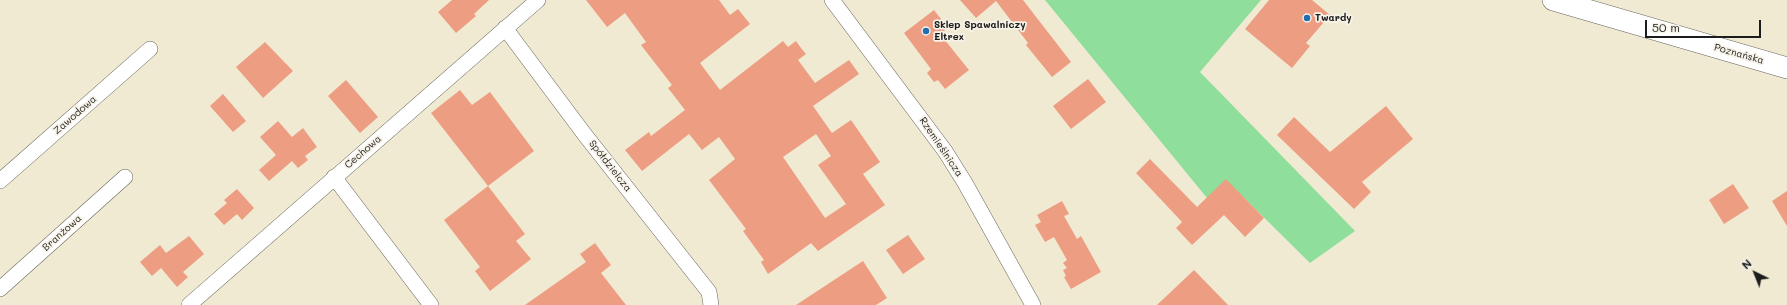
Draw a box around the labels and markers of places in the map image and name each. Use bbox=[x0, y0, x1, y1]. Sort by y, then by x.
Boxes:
place label: Twardy bbox=[1315, 12, 1352, 24]
marker: Twardy bbox=[1302, 13, 1312, 23]
place label: Sklep Spawalniczy Eltrex bbox=[934, 19, 1026, 42]
marker: Sklep Spawalniczy Eltrex bbox=[921, 26, 931, 36]

